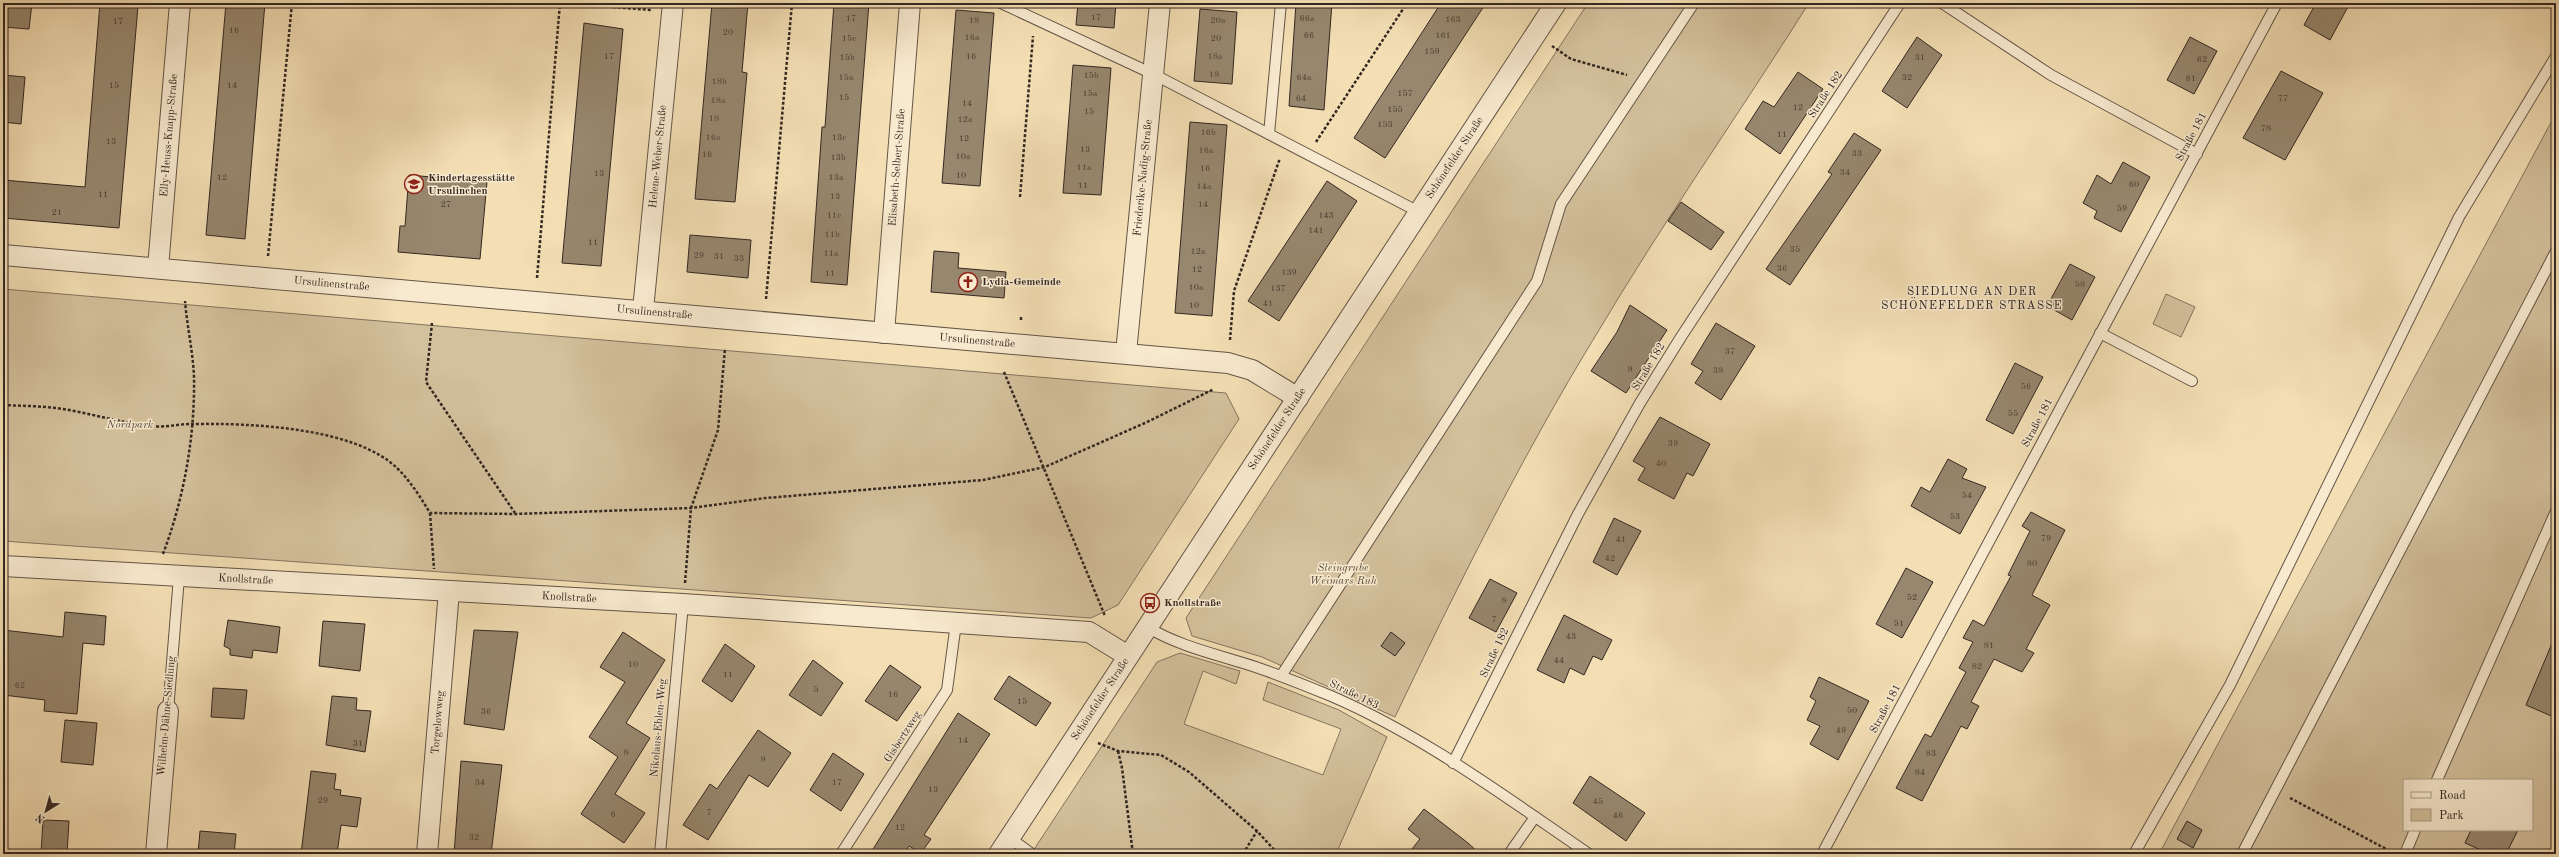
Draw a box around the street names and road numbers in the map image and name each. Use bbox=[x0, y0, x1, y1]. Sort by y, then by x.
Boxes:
street label: Straße 182 bbox=[1807, 69, 1845, 121]
street label: Elly-Heuss-Knapp-Straße bbox=[158, 73, 180, 197]
street label: Helene-Weber-Straße bbox=[647, 105, 668, 209]
street label: Elisabeth-Selbert-Straße bbox=[887, 108, 907, 227]
street label: Straße 181 bbox=[2175, 111, 2209, 163]
street label: Schönefelder Straße bbox=[1424, 115, 1485, 201]
street label: Friederike-Nadig-Straße bbox=[1132, 119, 1154, 237]
street label: Ursulinenstraße bbox=[293, 275, 370, 293]
street label: Ursulinenstraße bbox=[616, 304, 693, 321]
street label: Ursulinenstraße bbox=[939, 332, 1016, 350]
street label: Straße 182 bbox=[1630, 341, 1668, 393]
street label: Schönefelder Straße bbox=[1246, 386, 1308, 472]
street label: Straße 181 bbox=[2021, 397, 2055, 449]
street label: Knollstraße bbox=[218, 573, 273, 587]
street label: Knollstraße bbox=[541, 591, 597, 605]
street label: Straße 182 bbox=[1479, 626, 1511, 680]
street label: Wilhelm-Dähne-Siedlung bbox=[156, 655, 178, 776]
street label: Schönefelder Straße bbox=[1070, 656, 1131, 742]
street label: Nikolaus-Ehlen-Weg bbox=[649, 678, 669, 778]
street label: Straße 183 bbox=[1327, 678, 1381, 712]
street label: Straße 181 bbox=[1869, 683, 1903, 735]
street label: Torgelowweg bbox=[430, 690, 446, 755]
street label: Gisbertzweg bbox=[882, 709, 924, 765]

